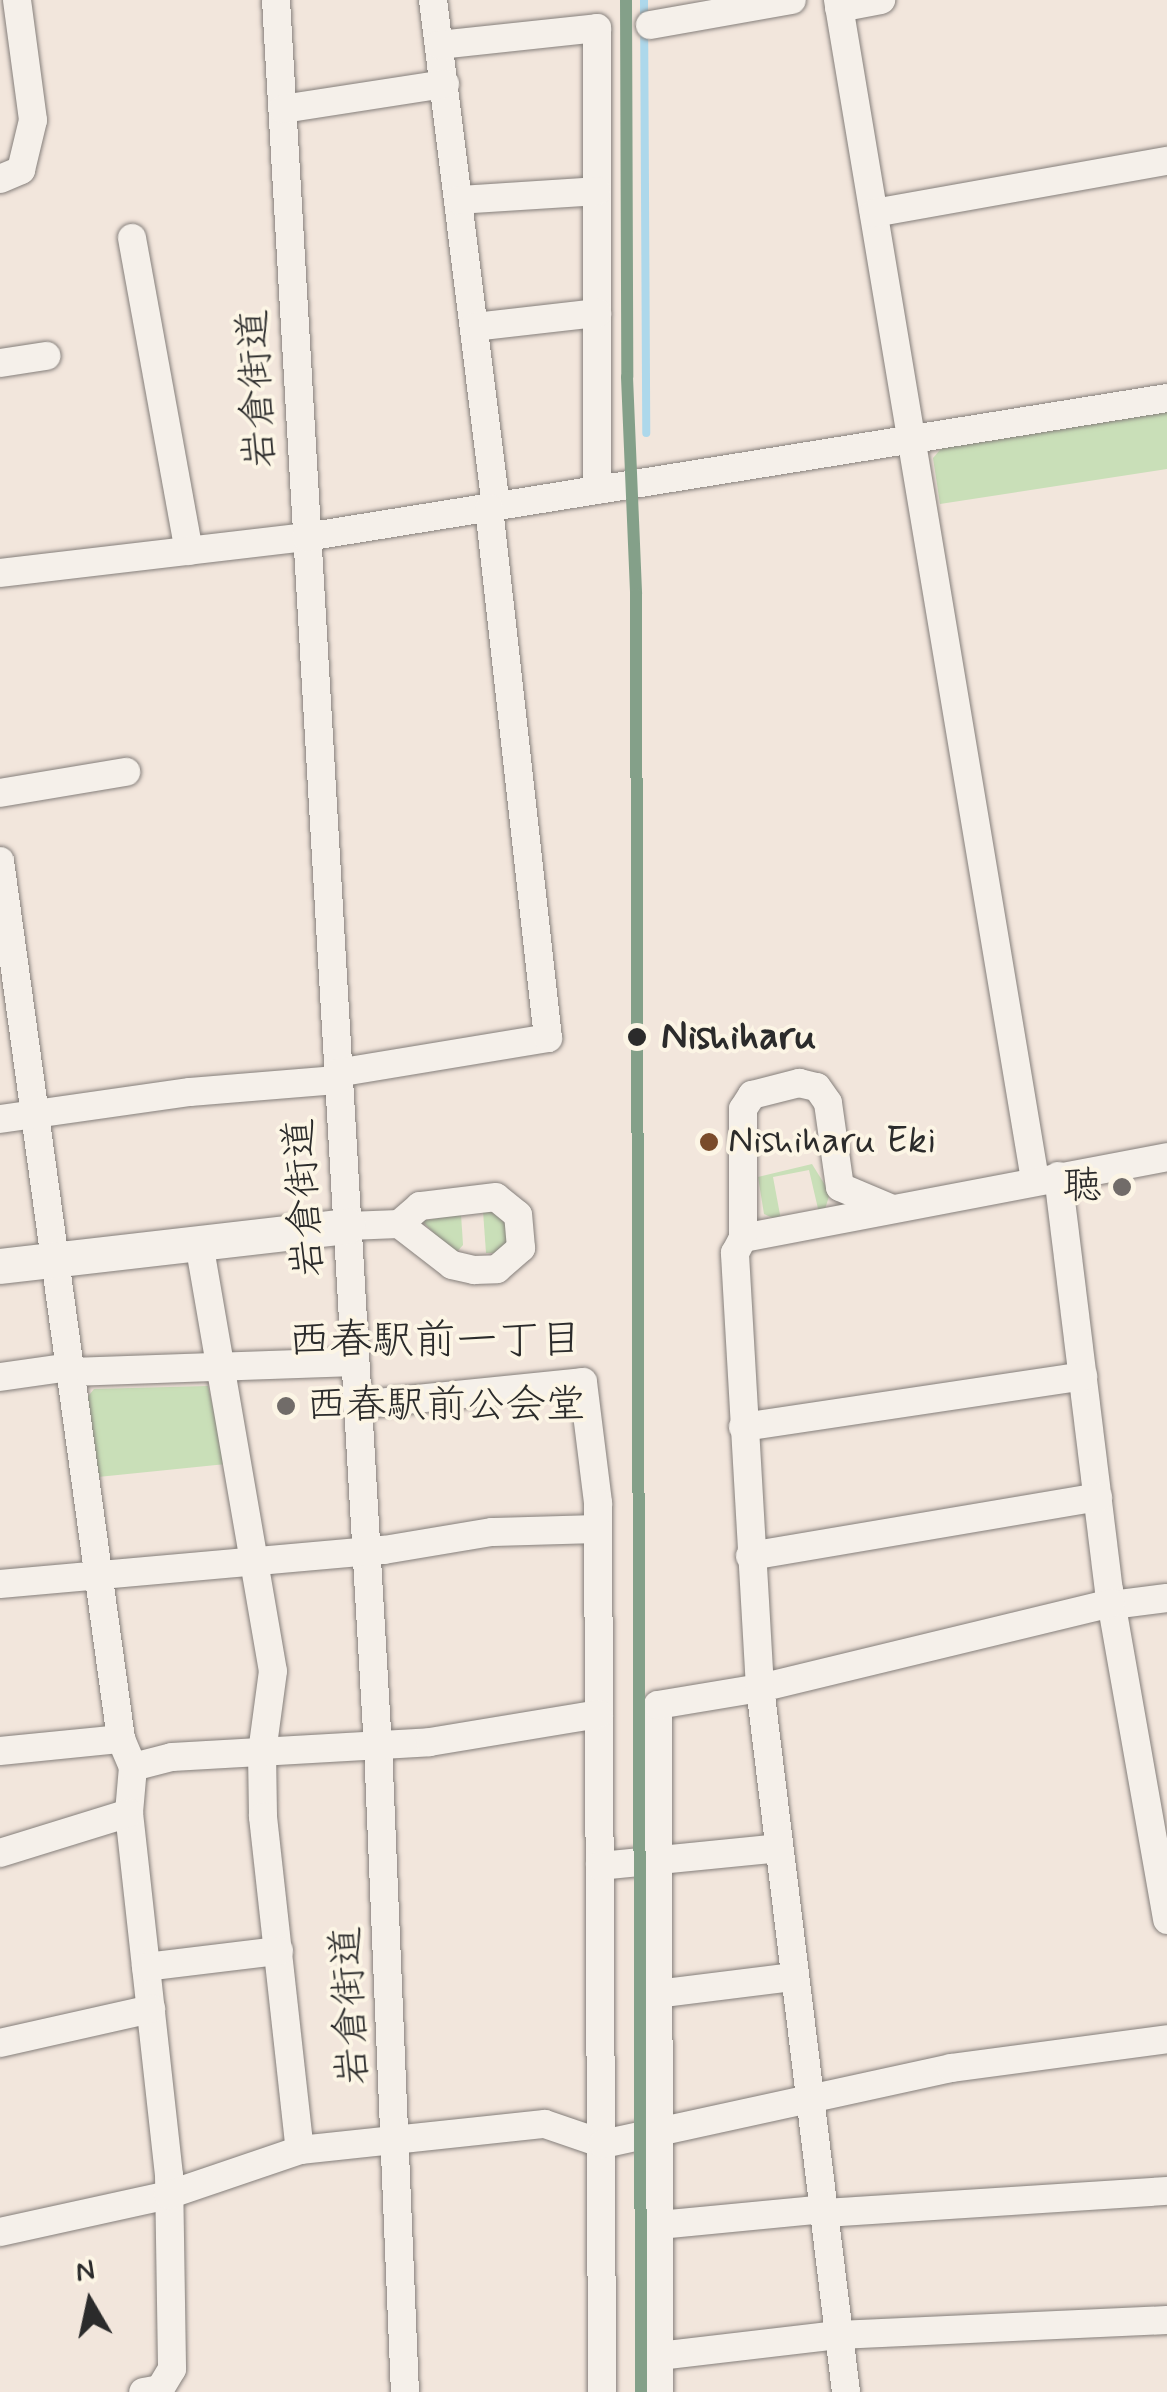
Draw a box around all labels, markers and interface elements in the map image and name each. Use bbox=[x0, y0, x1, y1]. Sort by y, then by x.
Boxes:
street label: 岩倉街道 bbox=[230, 308, 286, 470]
place label: Nishiharu bbox=[661, 1013, 816, 1061]
marker: Nishiharu bbox=[622, 1022, 652, 1052]
street label: 岩倉街道 bbox=[275, 1117, 335, 1279]
place label: Nishiharu Eki bbox=[728, 1119, 936, 1165]
marker: Nishiharu Eki bbox=[699, 1132, 719, 1152]
place label: 聴 bbox=[1062, 1163, 1102, 1211]
marker: 聴 bbox=[1111, 1176, 1133, 1198]
district label: 西春駅前一丁目 bbox=[288, 1317, 582, 1367]
place label: 西春駅前公会堂 bbox=[306, 1382, 586, 1430]
marker: 西春駅前公会堂 bbox=[275, 1395, 297, 1417]
street label: 岩倉街道 bbox=[323, 1925, 379, 2087]
north arrow bbox=[40, 2252, 140, 2352]
text: N bbox=[73, 2252, 97, 2292]

